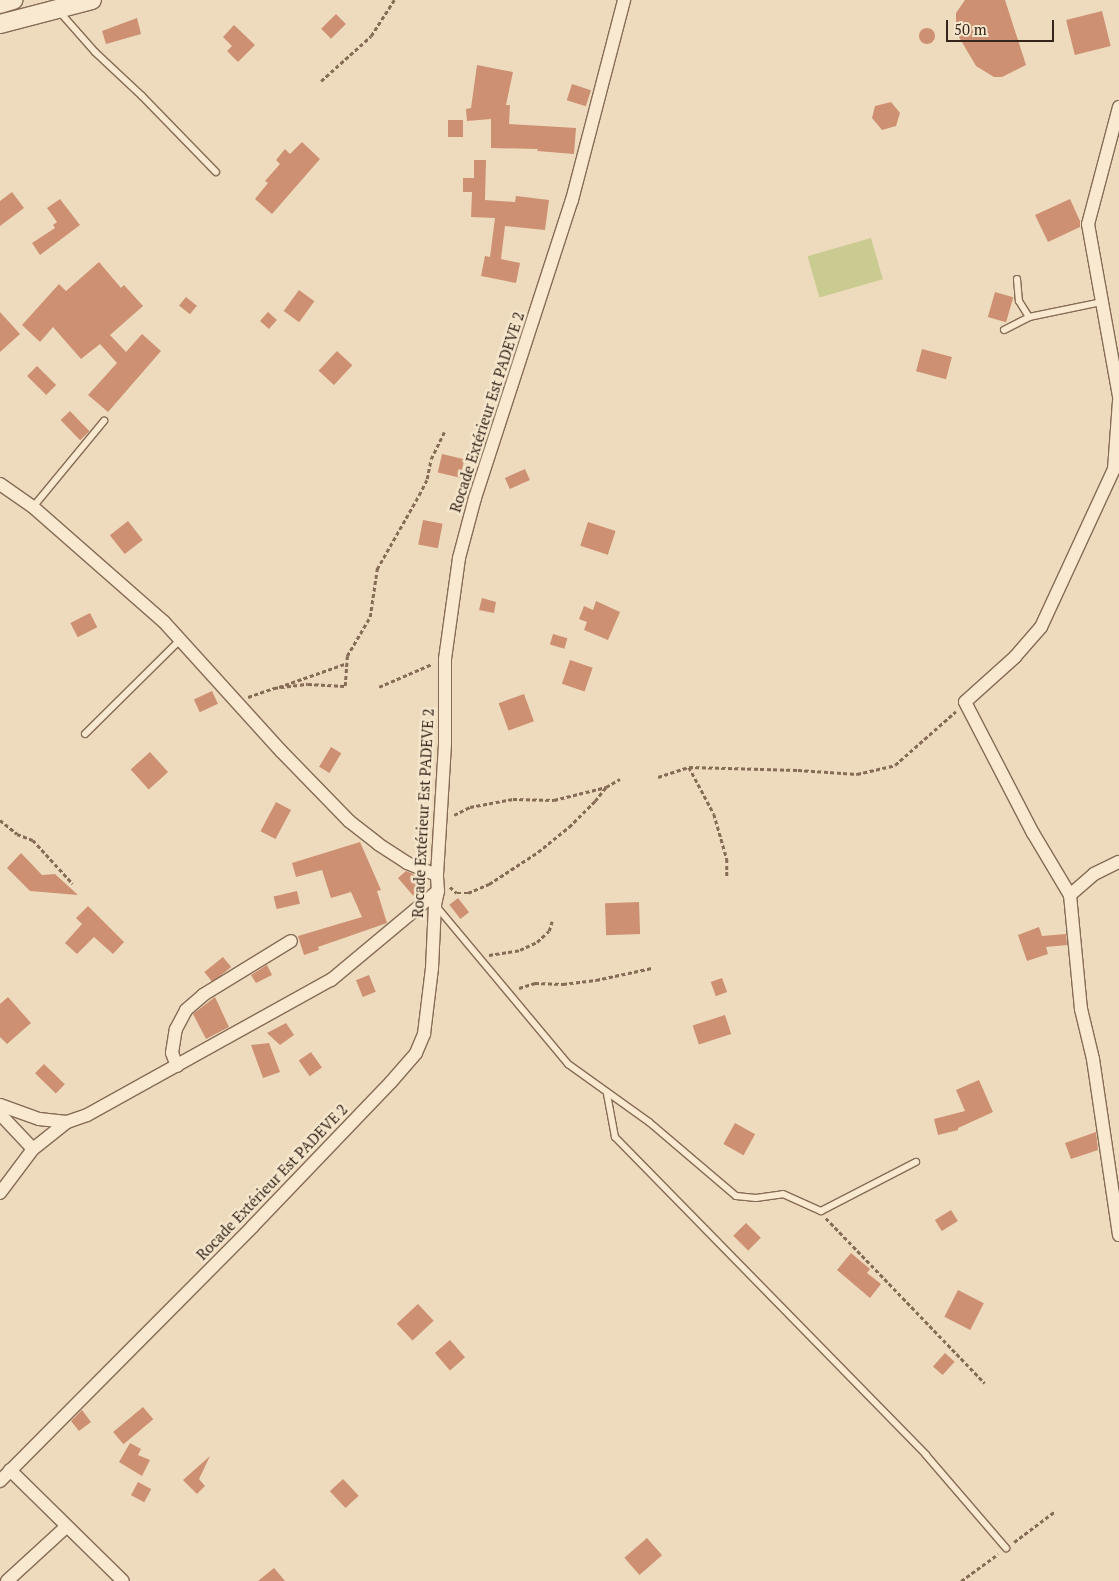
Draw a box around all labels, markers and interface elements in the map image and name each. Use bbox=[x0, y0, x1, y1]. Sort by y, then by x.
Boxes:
scale bar bbox=[949, 10, 1056, 42]
text: 50 m bbox=[954, 19, 987, 39]
street label: Rocade Extérieur Est PADEVE 2 bbox=[446, 310, 528, 514]
street label: Rocade Extérieur Est PADEVE 2 bbox=[409, 708, 437, 918]
street label: Rocade Extérieur Est PADEVE 2 bbox=[193, 1100, 351, 1264]

